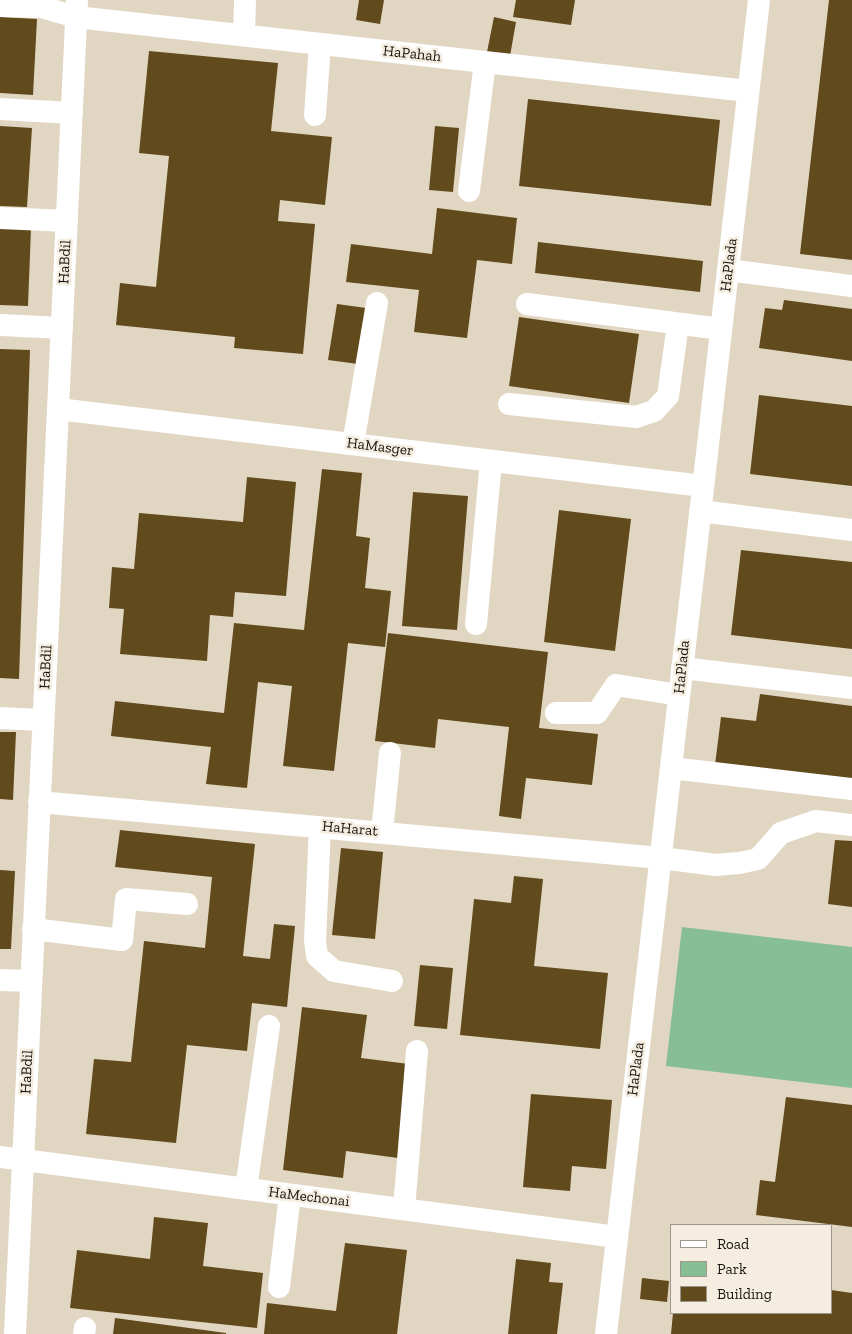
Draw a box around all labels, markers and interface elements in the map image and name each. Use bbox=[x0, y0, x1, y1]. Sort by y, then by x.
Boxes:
street label: HaPahah bbox=[382, 42, 442, 66]
street label: HaPlada bbox=[717, 237, 741, 293]
street label: HaBdil bbox=[55, 240, 75, 284]
street label: HaMasger bbox=[346, 434, 414, 460]
street label: HaPlada bbox=[670, 639, 694, 695]
street label: HaBdil bbox=[36, 645, 56, 689]
street label: HaHarat bbox=[321, 818, 379, 840]
street label: HaPlada bbox=[624, 1041, 648, 1097]
street label: HaBdil bbox=[17, 1050, 37, 1094]
street label: HaMechonai bbox=[267, 1183, 351, 1211]
legend bbox=[670, 1224, 832, 1314]
text: Road bbox=[717, 1235, 749, 1253]
text: Park bbox=[717, 1260, 747, 1278]
text: Building bbox=[717, 1285, 772, 1303]

